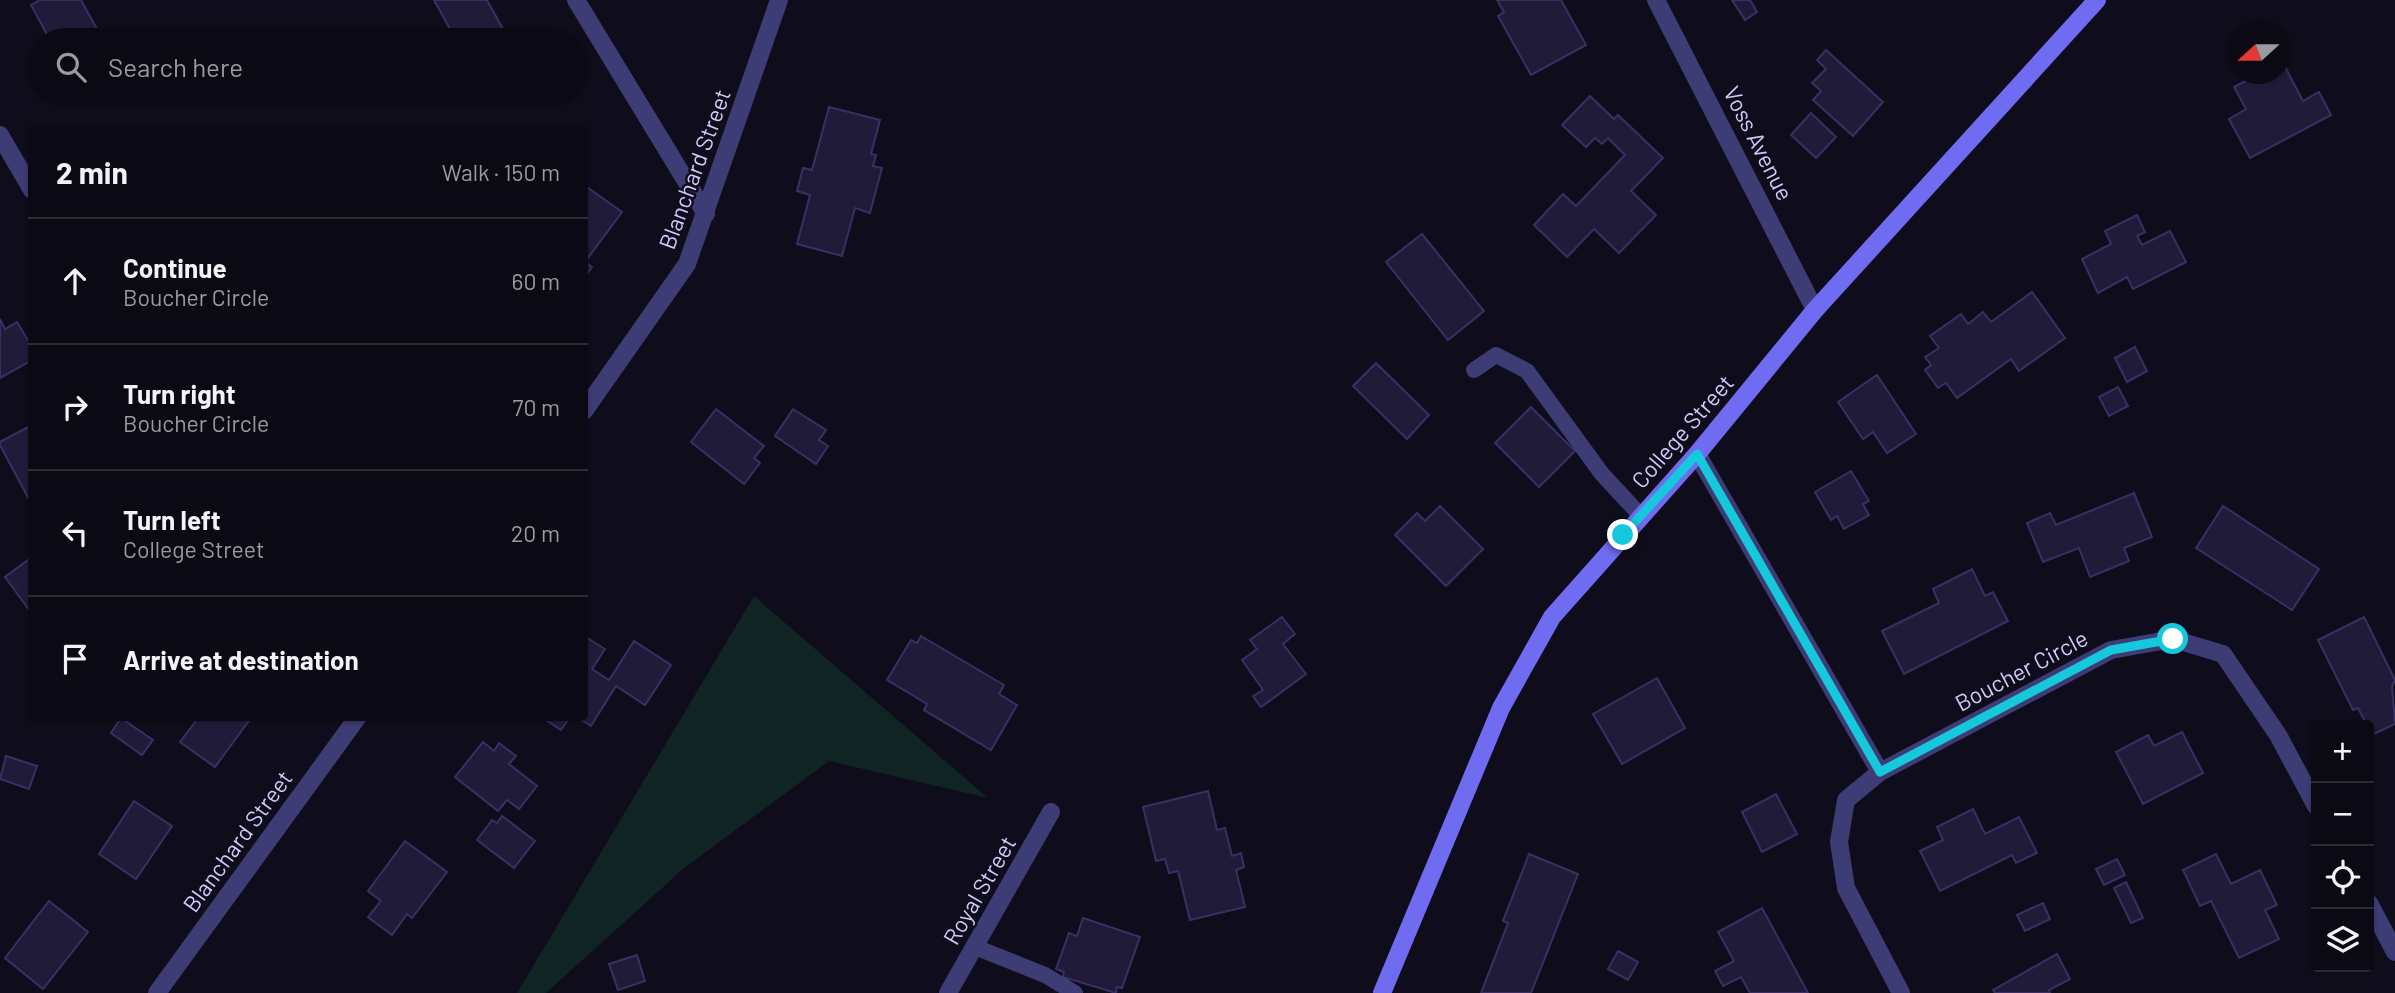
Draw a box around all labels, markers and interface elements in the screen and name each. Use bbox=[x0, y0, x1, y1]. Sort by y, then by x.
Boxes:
north arrow bbox=[2227, 21, 2290, 84]
search box bbox=[28, 28, 588, 105]
icon: search bbox=[52, 48, 90, 86]
text: Search here bbox=[108, 51, 243, 82]
street label: Voss Avenue bbox=[1718, 81, 1800, 205]
street label: Blanchard Street bbox=[652, 85, 736, 253]
text: 2 min bbox=[56, 154, 128, 190]
text: Walk · 150 m bbox=[442, 158, 560, 186]
text: Continue bbox=[123, 252, 227, 283]
icon: ahead bbox=[56, 262, 94, 300]
text: 60 m bbox=[512, 267, 560, 295]
text: Boucher Circle bbox=[123, 283, 269, 311]
street label: College Street bbox=[1625, 369, 1739, 493]
text: Turn right bbox=[123, 378, 236, 409]
icon: right bbox=[56, 388, 94, 426]
text: 70 m bbox=[513, 393, 560, 421]
text: Boucher Circle bbox=[123, 409, 269, 437]
text: Turn left bbox=[123, 504, 221, 535]
icon: left bbox=[56, 514, 94, 552]
text: 20 m bbox=[511, 519, 560, 547]
route end bbox=[1607, 519, 1638, 550]
text: College Street bbox=[123, 535, 264, 563]
street label: Boucher Circle bbox=[1950, 623, 2092, 717]
route start bbox=[2157, 623, 2188, 654]
icon: arrive bbox=[56, 640, 94, 678]
text: Arrive at destination bbox=[123, 644, 359, 675]
map controls bbox=[2311, 720, 2374, 972]
button: + bbox=[2311, 720, 2374, 783]
street label: Blanchard Street bbox=[176, 765, 298, 917]
button: − bbox=[2311, 783, 2374, 846]
street label: Royal Street bbox=[937, 831, 1021, 949]
button: locate bbox=[2311, 846, 2374, 909]
button: layers bbox=[2311, 909, 2374, 972]

